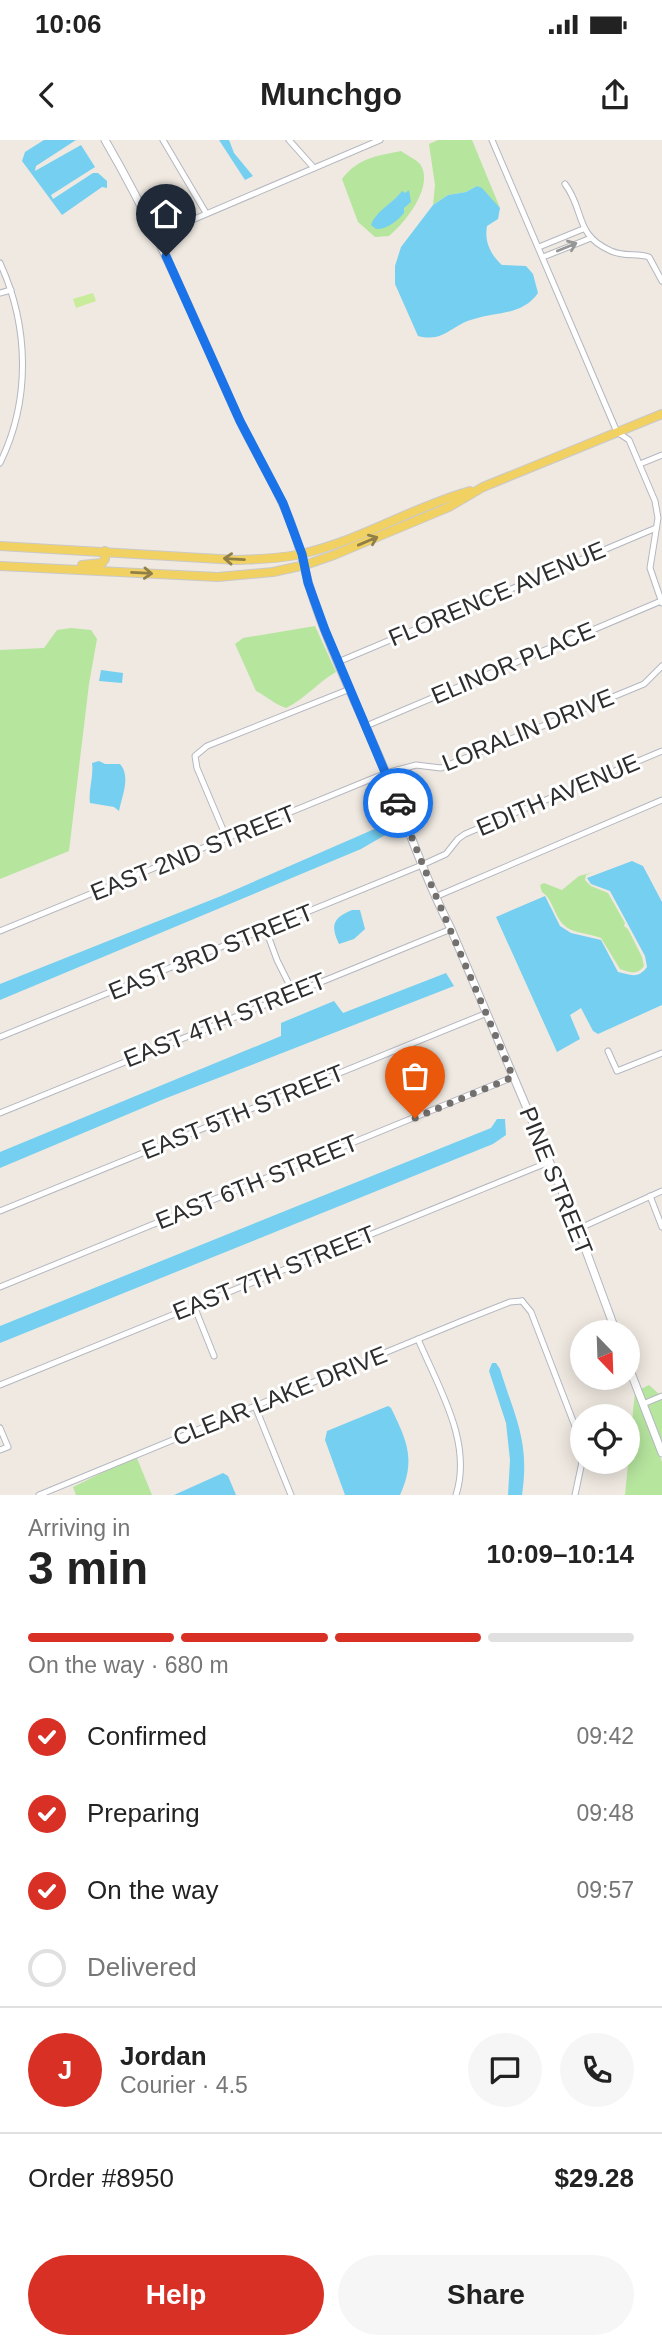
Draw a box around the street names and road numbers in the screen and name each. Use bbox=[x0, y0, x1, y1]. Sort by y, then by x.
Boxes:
street label: FLORENCE AVENUE bbox=[384, 536, 609, 651]
street label: ELINOR PLACE bbox=[427, 616, 599, 709]
street label: LORALIN DRIVE bbox=[438, 683, 618, 776]
street label: EDITH AVENUE bbox=[472, 748, 643, 841]
street label: EAST 2ND STREET bbox=[87, 799, 299, 906]
street label: EAST 3RD STREET bbox=[105, 898, 317, 1005]
street label: EAST 4TH STREET bbox=[120, 967, 330, 1072]
street label: EAST 5TH STREET bbox=[138, 1059, 348, 1164]
street label: PINE STREET bbox=[514, 1103, 599, 1259]
street label: EAST 6TH STREET bbox=[152, 1129, 362, 1234]
street label: EAST 7TH STREET bbox=[169, 1220, 379, 1325]
street label: CLEAR LAKE DRIVE bbox=[169, 1340, 391, 1451]

